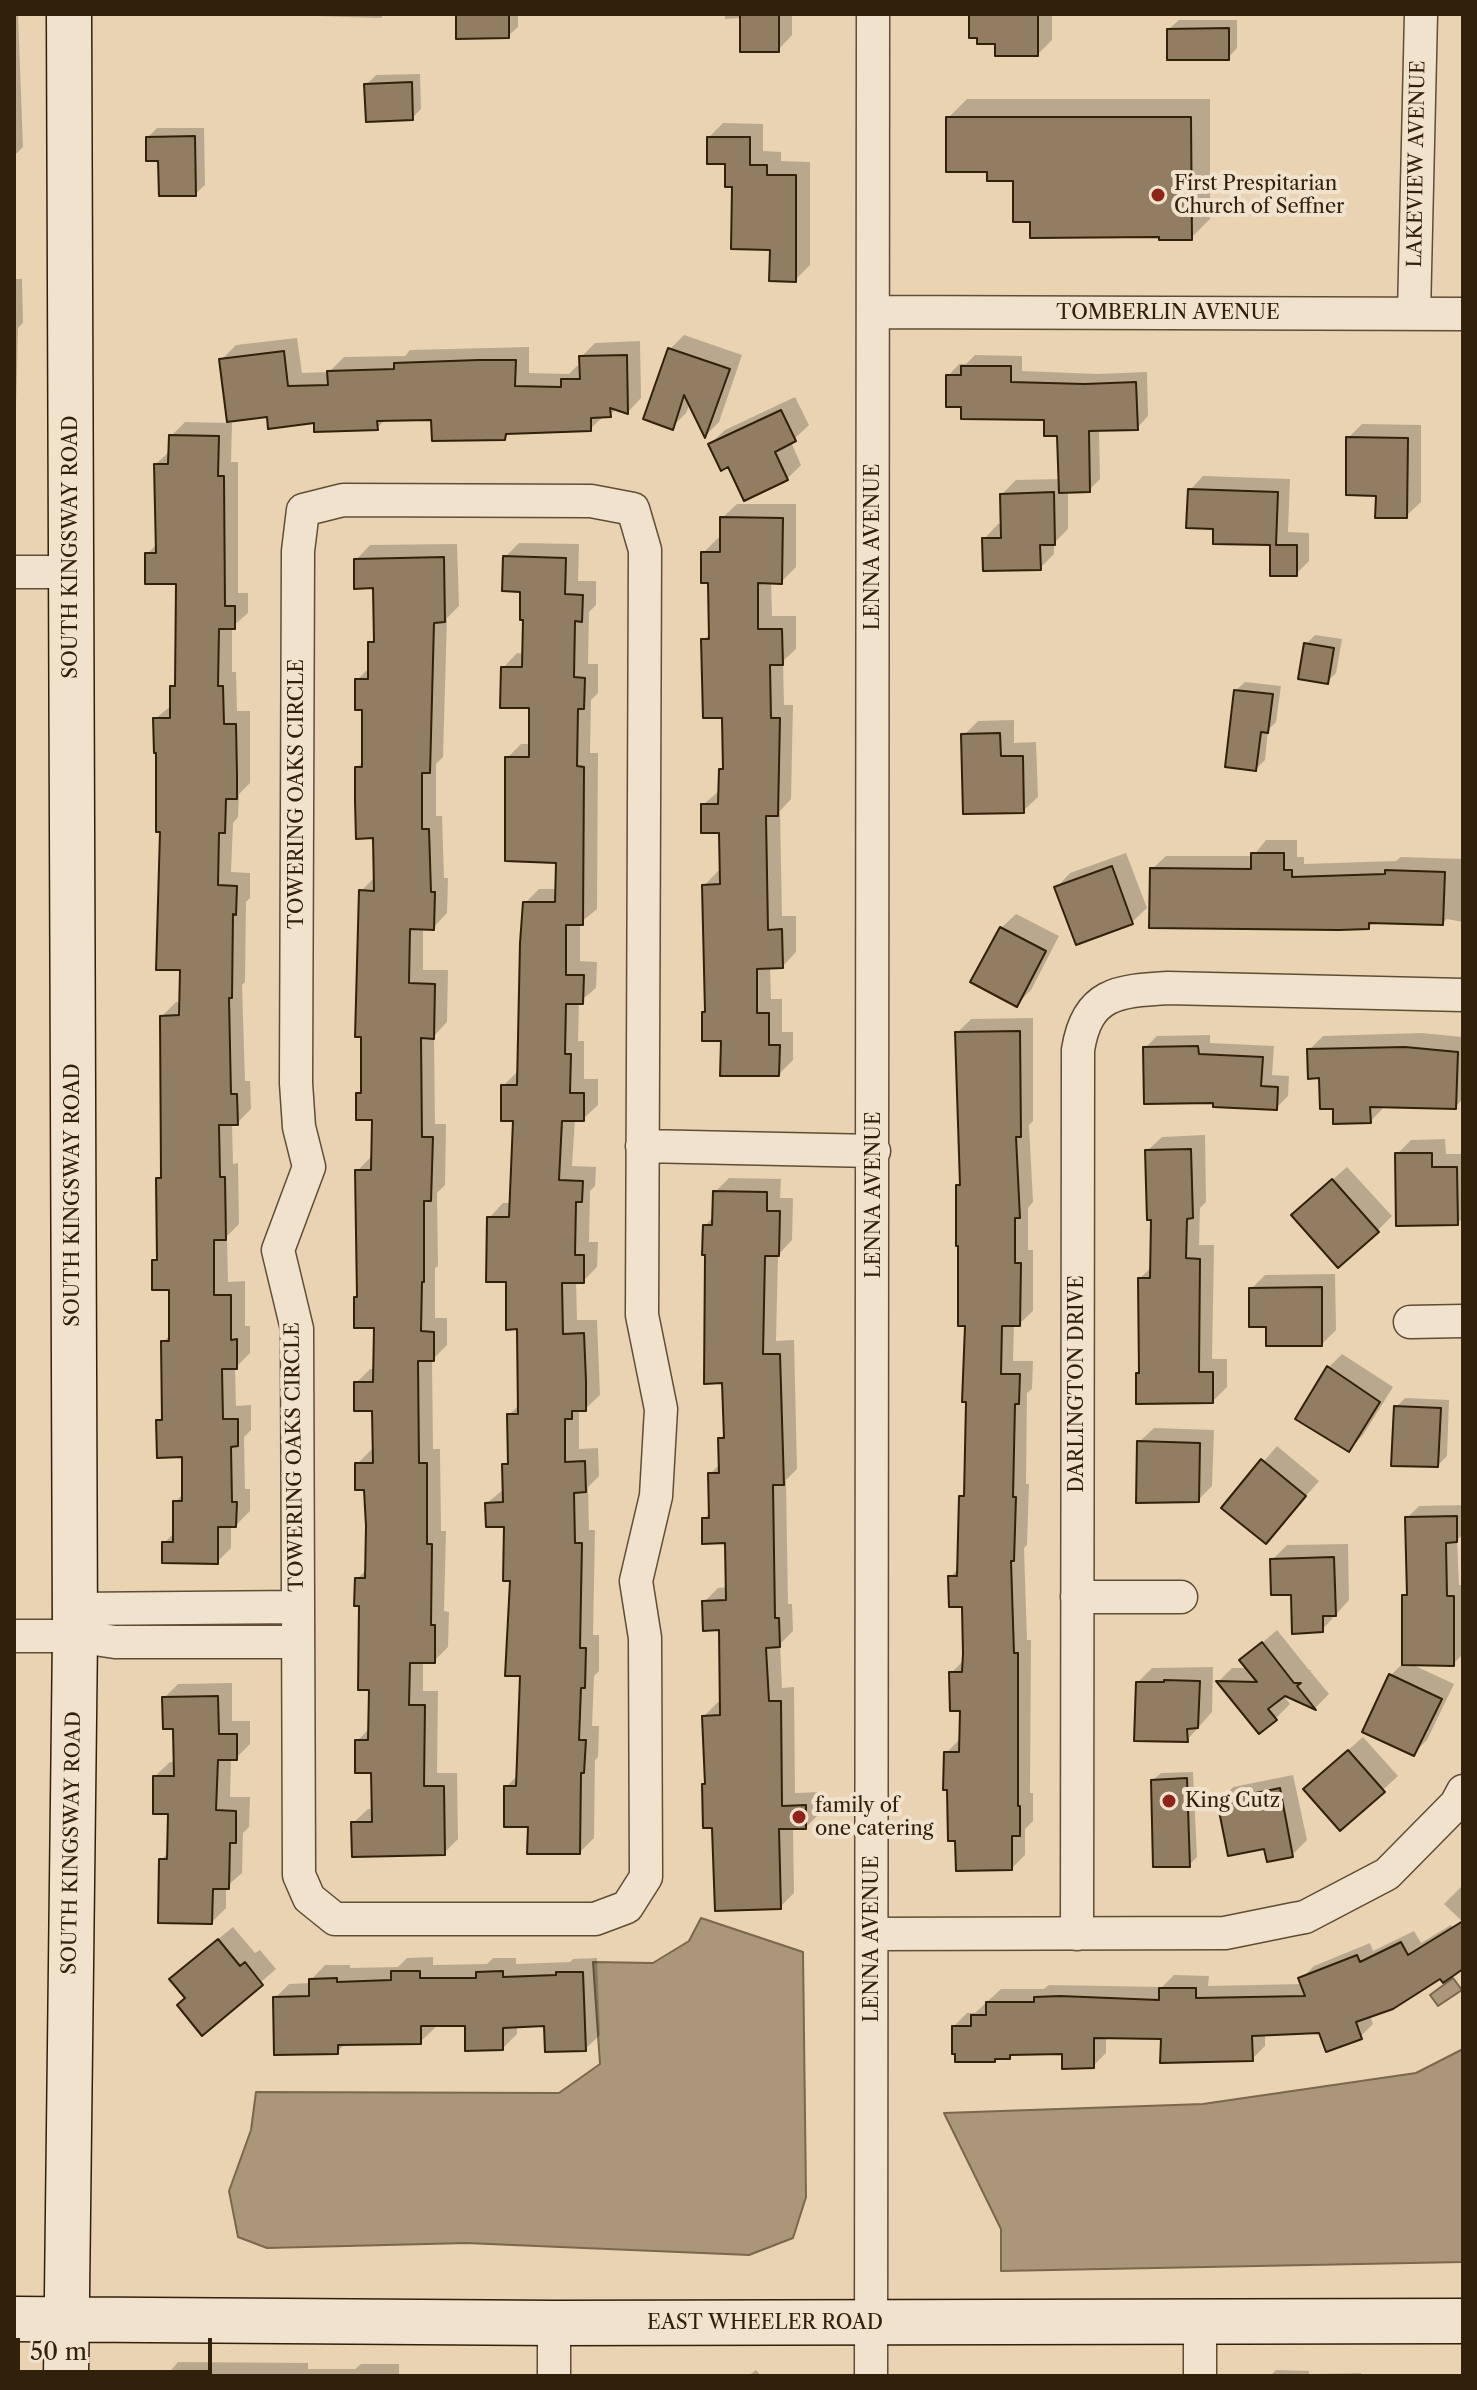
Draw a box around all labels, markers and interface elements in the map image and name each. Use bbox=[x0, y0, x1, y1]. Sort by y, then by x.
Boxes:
street label: LAKEVIEW AVENUE bbox=[1403, 60, 1431, 268]
place label: First Prespitarian Church of Seffner bbox=[1174, 172, 1344, 219]
marker: First Prespitarian Church of Seffner bbox=[1149, 186, 1167, 204]
street label: TOMBERLIN AVENUE bbox=[1056, 301, 1280, 325]
street label: SOUTH KINGSWAY ROAD bbox=[59, 415, 83, 679]
street label: LENNA AVENUE bbox=[861, 463, 885, 631]
street label: TOWERING OAKS CIRCLE bbox=[285, 659, 309, 929]
street label: SOUTH KINGSWAY ROAD bbox=[61, 1063, 85, 1327]
street label: LENNA AVENUE bbox=[862, 1111, 886, 1279]
street label: DARLINGTON DRIVE bbox=[1065, 1275, 1089, 1493]
street label: TOWERING OAKS CIRCLE bbox=[281, 1322, 309, 1592]
street label: SOUTH KINGSWAY ROAD bbox=[58, 1711, 86, 1975]
place label: King Cutz bbox=[1185, 1789, 1280, 1813]
marker: King Cutz bbox=[1160, 1792, 1178, 1810]
place label: family of one catering bbox=[815, 1794, 933, 1841]
marker: family of one catering bbox=[790, 1808, 808, 1826]
street label: LENNA AVENUE bbox=[860, 1855, 884, 2023]
street label: EAST WHEELER ROAD bbox=[647, 2311, 883, 2335]
scale bar bbox=[20, 2322, 216, 2372]
text: 50 m bbox=[30, 2337, 87, 2366]

